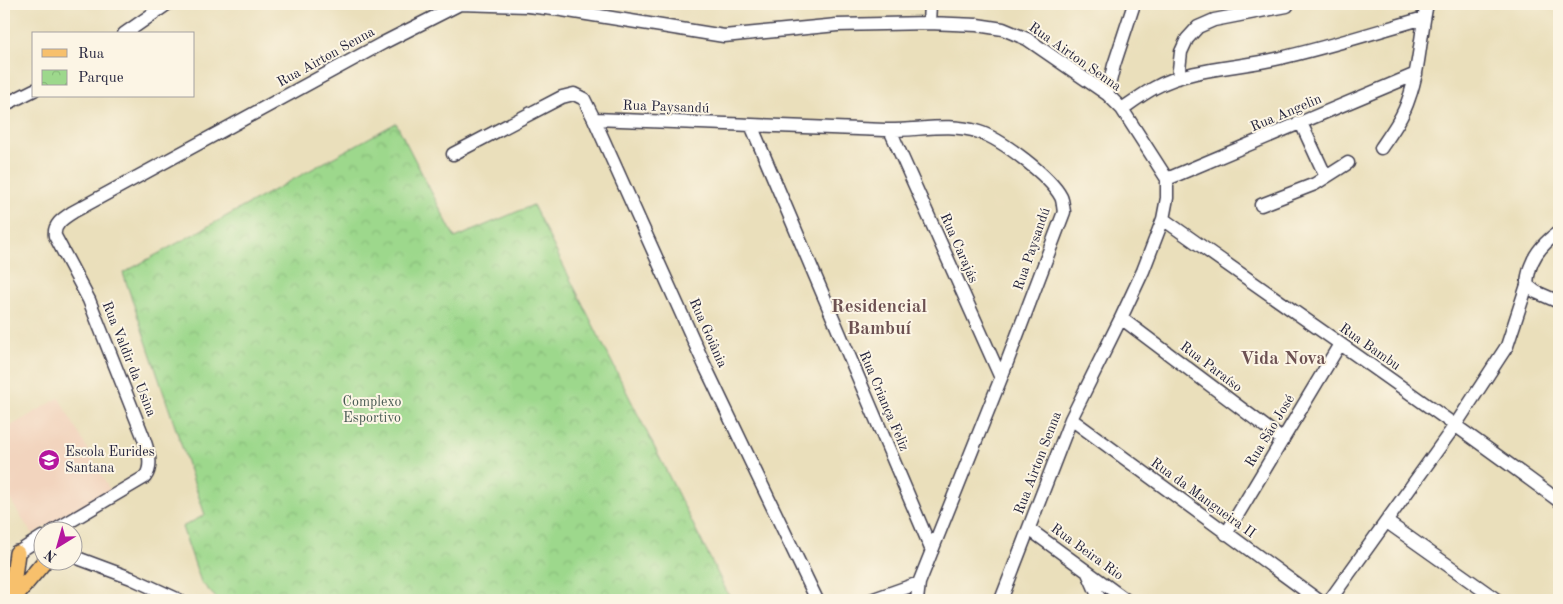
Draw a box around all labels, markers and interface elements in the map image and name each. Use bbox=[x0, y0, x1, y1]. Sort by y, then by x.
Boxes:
street label: Rua Airton Senna bbox=[1026, 20, 1124, 94]
street label: Rua Airton Senna bbox=[275, 24, 377, 90]
legend bbox=[32, 32, 195, 98]
text: Rua bbox=[78, 47, 105, 62]
text: Parque bbox=[78, 71, 124, 86]
street label: Rua Angelin bbox=[1248, 92, 1324, 134]
street label: Rua Paysandú bbox=[622, 98, 710, 116]
street label: Rua Paysandú bbox=[1011, 205, 1053, 292]
street label: Rua Carajás bbox=[937, 211, 981, 285]
street label: Rua Goiânia bbox=[686, 296, 730, 370]
district label: Residencial Bambuí bbox=[831, 298, 927, 339]
street label: Rua Valdir da Usina bbox=[99, 299, 159, 419]
street label: Rua Bambu bbox=[1337, 321, 1403, 373]
street label: Rua Paraíso bbox=[1177, 339, 1245, 395]
street label: Rua Criança Feliz bbox=[857, 349, 911, 453]
district label: Vida Nova bbox=[1240, 350, 1326, 369]
street label: Rua São José bbox=[1243, 392, 1297, 470]
park label: Complexo Esportivo bbox=[343, 395, 401, 425]
street label: Rua Airton Senna bbox=[1012, 410, 1064, 516]
place label: Escola Eurides Santana bbox=[65, 445, 155, 475]
school or university icon: Escola Eurides Santana bbox=[37, 448, 61, 472]
street label: Rua da Mangueira II bbox=[1148, 455, 1258, 541]
street label: Rua Beira Rio bbox=[1048, 521, 1126, 583]
north arrow bbox=[32, 522, 82, 572]
text: N bbox=[42, 547, 59, 564]

